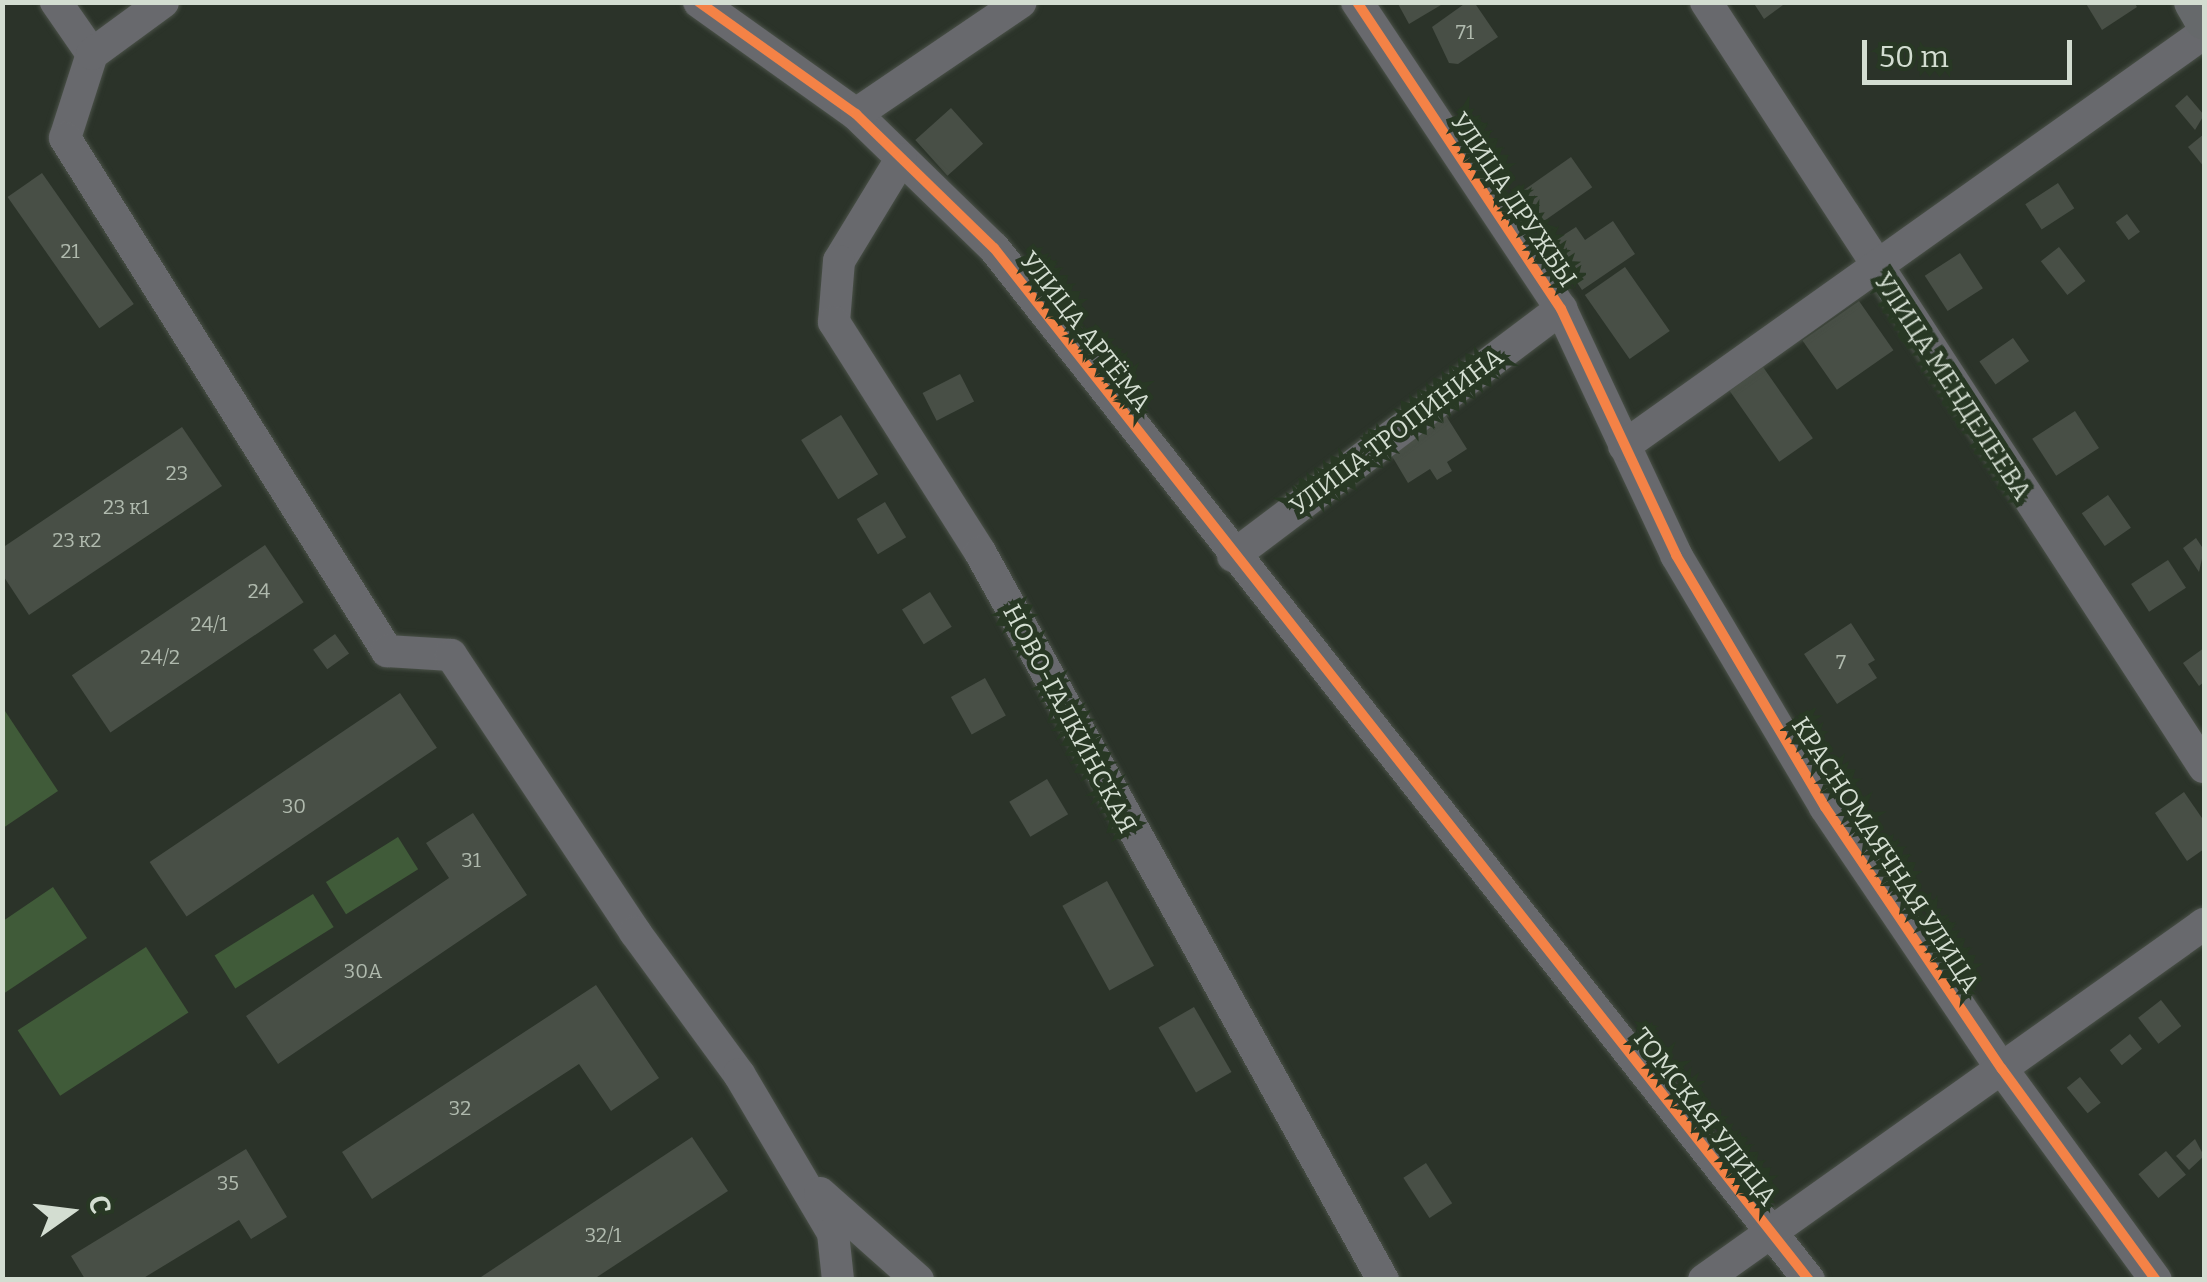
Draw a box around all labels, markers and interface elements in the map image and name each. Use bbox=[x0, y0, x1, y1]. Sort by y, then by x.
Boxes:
house number: 71 bbox=[1456, 20, 1474, 44]
scale bar bbox=[1867, 20, 2077, 82]
text: 50 m bbox=[1879, 39, 1949, 75]
street label: УЛИЦА ДРУЖБЫ bbox=[1444, 107, 1582, 293]
house number: 21 bbox=[61, 239, 79, 263]
street label: УЛИЦА АРТЁМА bbox=[1013, 246, 1157, 418]
street label: УЛИЦА МЕНДЕЛЕЕВА bbox=[1867, 268, 2037, 506]
street label: УЛИЦА ТРОПИНИНА bbox=[1285, 342, 1509, 522]
house number: 23 bbox=[166, 461, 188, 485]
house number: 23 к1 bbox=[103, 495, 149, 519]
house number: 23 к2 bbox=[53, 528, 101, 552]
house number: 24 bbox=[248, 579, 270, 603]
street label: НОВО-ГАЛКИНСКАЯ bbox=[996, 600, 1142, 838]
house number: 24/1 bbox=[191, 612, 227, 636]
house number: 24/2 bbox=[140, 645, 180, 669]
house number: 7 bbox=[1836, 650, 1846, 674]
street label: КРАСНОМАЯЧНАЯ УЛИЦА bbox=[1785, 712, 1985, 998]
house number: 30 bbox=[282, 794, 306, 818]
house number: 31 bbox=[461, 848, 481, 872]
house number: 30А bbox=[344, 959, 382, 983]
street label: ТОМСКАЯ УЛИЦА bbox=[1625, 1022, 1783, 1212]
house number: 32 bbox=[449, 1096, 471, 1120]
north arrow bbox=[20, 1162, 120, 1262]
house number: 35 bbox=[217, 1171, 239, 1195]
text: С bbox=[81, 1192, 118, 1217]
house number: 32/1 bbox=[585, 1223, 621, 1247]

